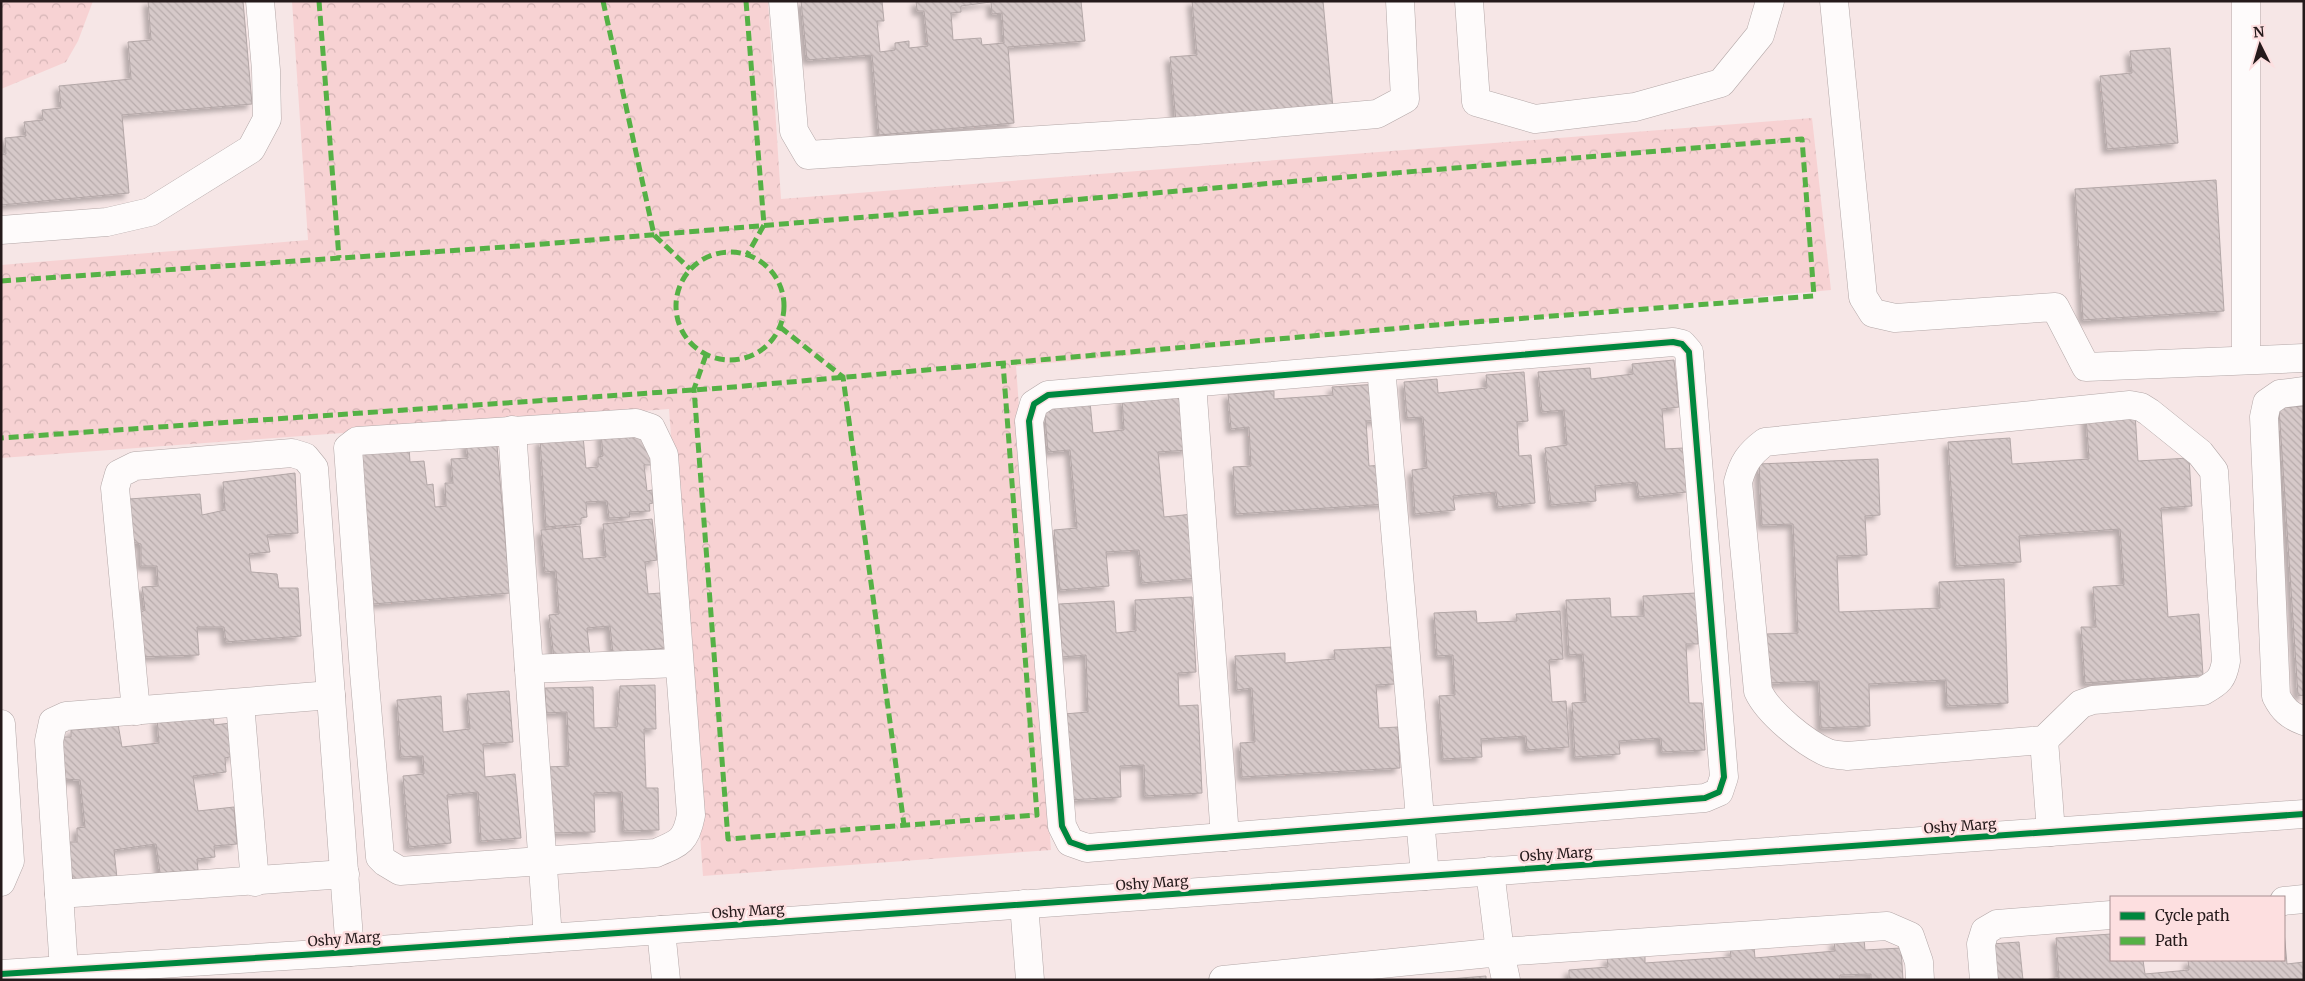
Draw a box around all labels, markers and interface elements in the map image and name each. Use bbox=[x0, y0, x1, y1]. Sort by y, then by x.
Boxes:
north arrow bbox=[2235, 20, 2285, 70]
text: N bbox=[2253, 23, 2265, 41]
street label: Oshy Marg bbox=[1923, 814, 1998, 838]
street label: Oshy Marg bbox=[1519, 842, 1594, 866]
street label: Oshy Marg bbox=[1115, 871, 1190, 895]
legend bbox=[2110, 896, 2285, 961]
street label: Oshy Marg bbox=[711, 899, 786, 923]
text: Cycle path bbox=[2155, 906, 2230, 925]
street label: Oshy Marg bbox=[307, 927, 382, 951]
text: Path bbox=[2155, 931, 2188, 950]

